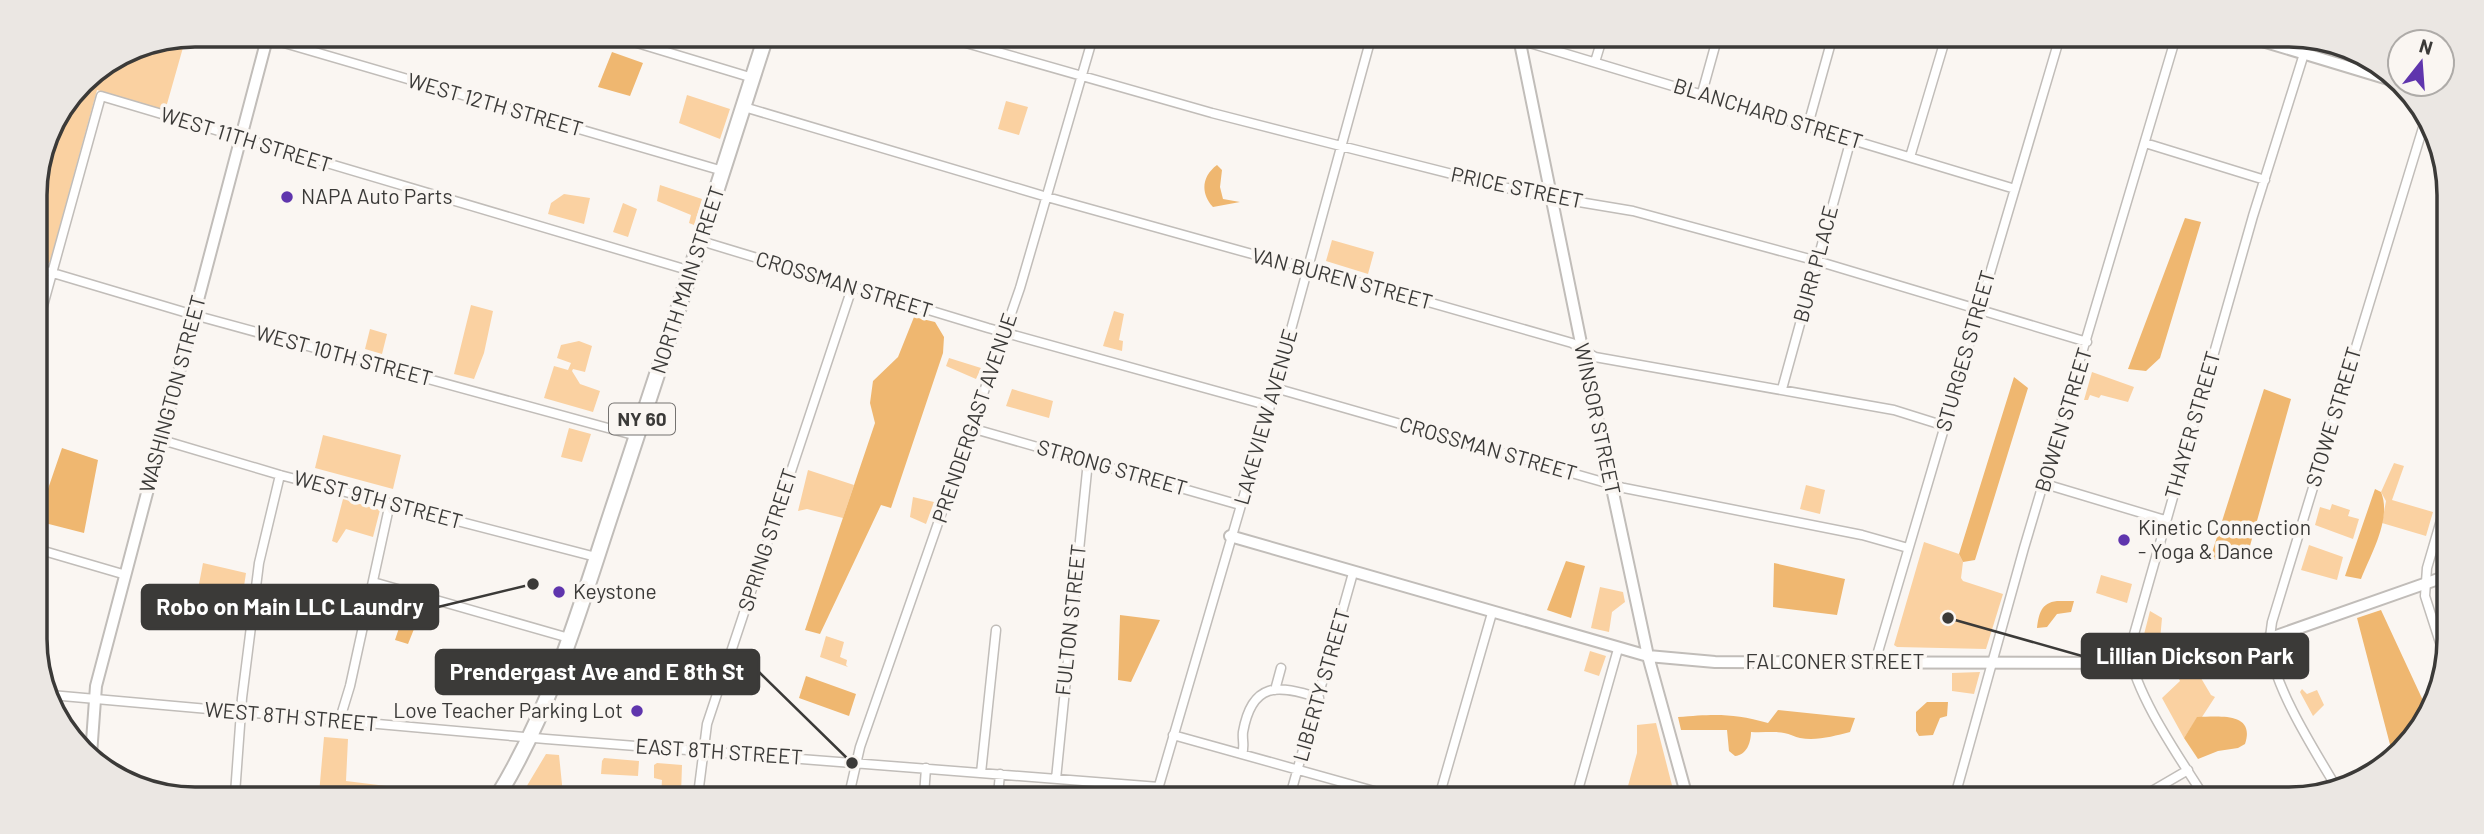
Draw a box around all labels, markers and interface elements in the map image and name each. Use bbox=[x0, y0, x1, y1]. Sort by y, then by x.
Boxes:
north arrow bbox=[2386, 28, 2456, 98]
text: N bbox=[2417, 33, 2436, 59]
street label: WEST 12TH STREET bbox=[405, 67, 586, 141]
street label: BLANCHARD STREET bbox=[1671, 72, 1866, 153]
street label: WEST 11TH STREET bbox=[158, 101, 335, 176]
street label: PRICE STREET bbox=[1449, 160, 1586, 213]
place label: NAPA Auto Parts bbox=[301, 183, 453, 208]
street label: NORTH MAIN STREET bbox=[644, 183, 729, 376]
marker: NAPA Auto Parts bbox=[279, 189, 295, 205]
street label: BURR PLACE bbox=[1787, 202, 1842, 325]
street label: VAN BUREN STREET bbox=[1249, 241, 1436, 314]
street label: CROSSMAN STREET bbox=[753, 245, 936, 322]
street label: STURGES STREET bbox=[1930, 267, 1999, 434]
street label: WASHINGTON STREET bbox=[133, 292, 210, 495]
street label: PRENDERGAST AVENUE bbox=[926, 309, 1021, 526]
street label: WEST 10TH STREET bbox=[253, 319, 436, 390]
street label: LAKEVIEW AVENUE bbox=[1227, 326, 1302, 507]
street label: WINSOR STREET bbox=[1570, 341, 1627, 497]
street label: BOWEN STREET bbox=[2029, 344, 2096, 495]
street label: STOWE STREET bbox=[2299, 344, 2366, 489]
street label: THAYER STREET bbox=[2159, 348, 2225, 501]
road number: NY 60 bbox=[609, 404, 675, 434]
street label: CROSSMAN STREET bbox=[1397, 410, 1580, 485]
street label: STRONG STREET bbox=[1035, 433, 1190, 500]
street label: WEST 9TH STREET bbox=[291, 464, 466, 533]
street label: SPRING STREET bbox=[732, 465, 801, 614]
place label: Kinetic Connection - Yoga & Dance bbox=[2138, 514, 2311, 563]
marker: Kinetic Connection - Yoga & Dance bbox=[2116, 532, 2132, 548]
street label: FULTON STREET bbox=[1049, 543, 1090, 697]
place label: Keystone bbox=[573, 578, 657, 603]
marker: Keystone bbox=[551, 584, 567, 600]
callout: Robo on Main LLC Laundry bbox=[142, 585, 438, 629]
text: Robo on Main LLC Laundry bbox=[156, 592, 424, 620]
street label: LIBERTY STREET bbox=[1287, 605, 1354, 764]
callout: Lillian Dickson Park bbox=[2082, 634, 2308, 678]
text: Lillian Dickson Park bbox=[2096, 641, 2294, 669]
street label: FALCONER STREET bbox=[1746, 648, 1925, 673]
callout: Prendergast Ave and E 8th St bbox=[436, 650, 759, 694]
text: Prendergast Ave and E 8th St bbox=[450, 657, 744, 685]
street label: WEST 8TH STREET bbox=[204, 695, 379, 736]
place label: Love Teacher Parking Lot bbox=[393, 697, 623, 722]
marker: Love Teacher Parking Lot bbox=[629, 703, 645, 719]
street label: EAST 8TH STREET bbox=[635, 732, 804, 769]

